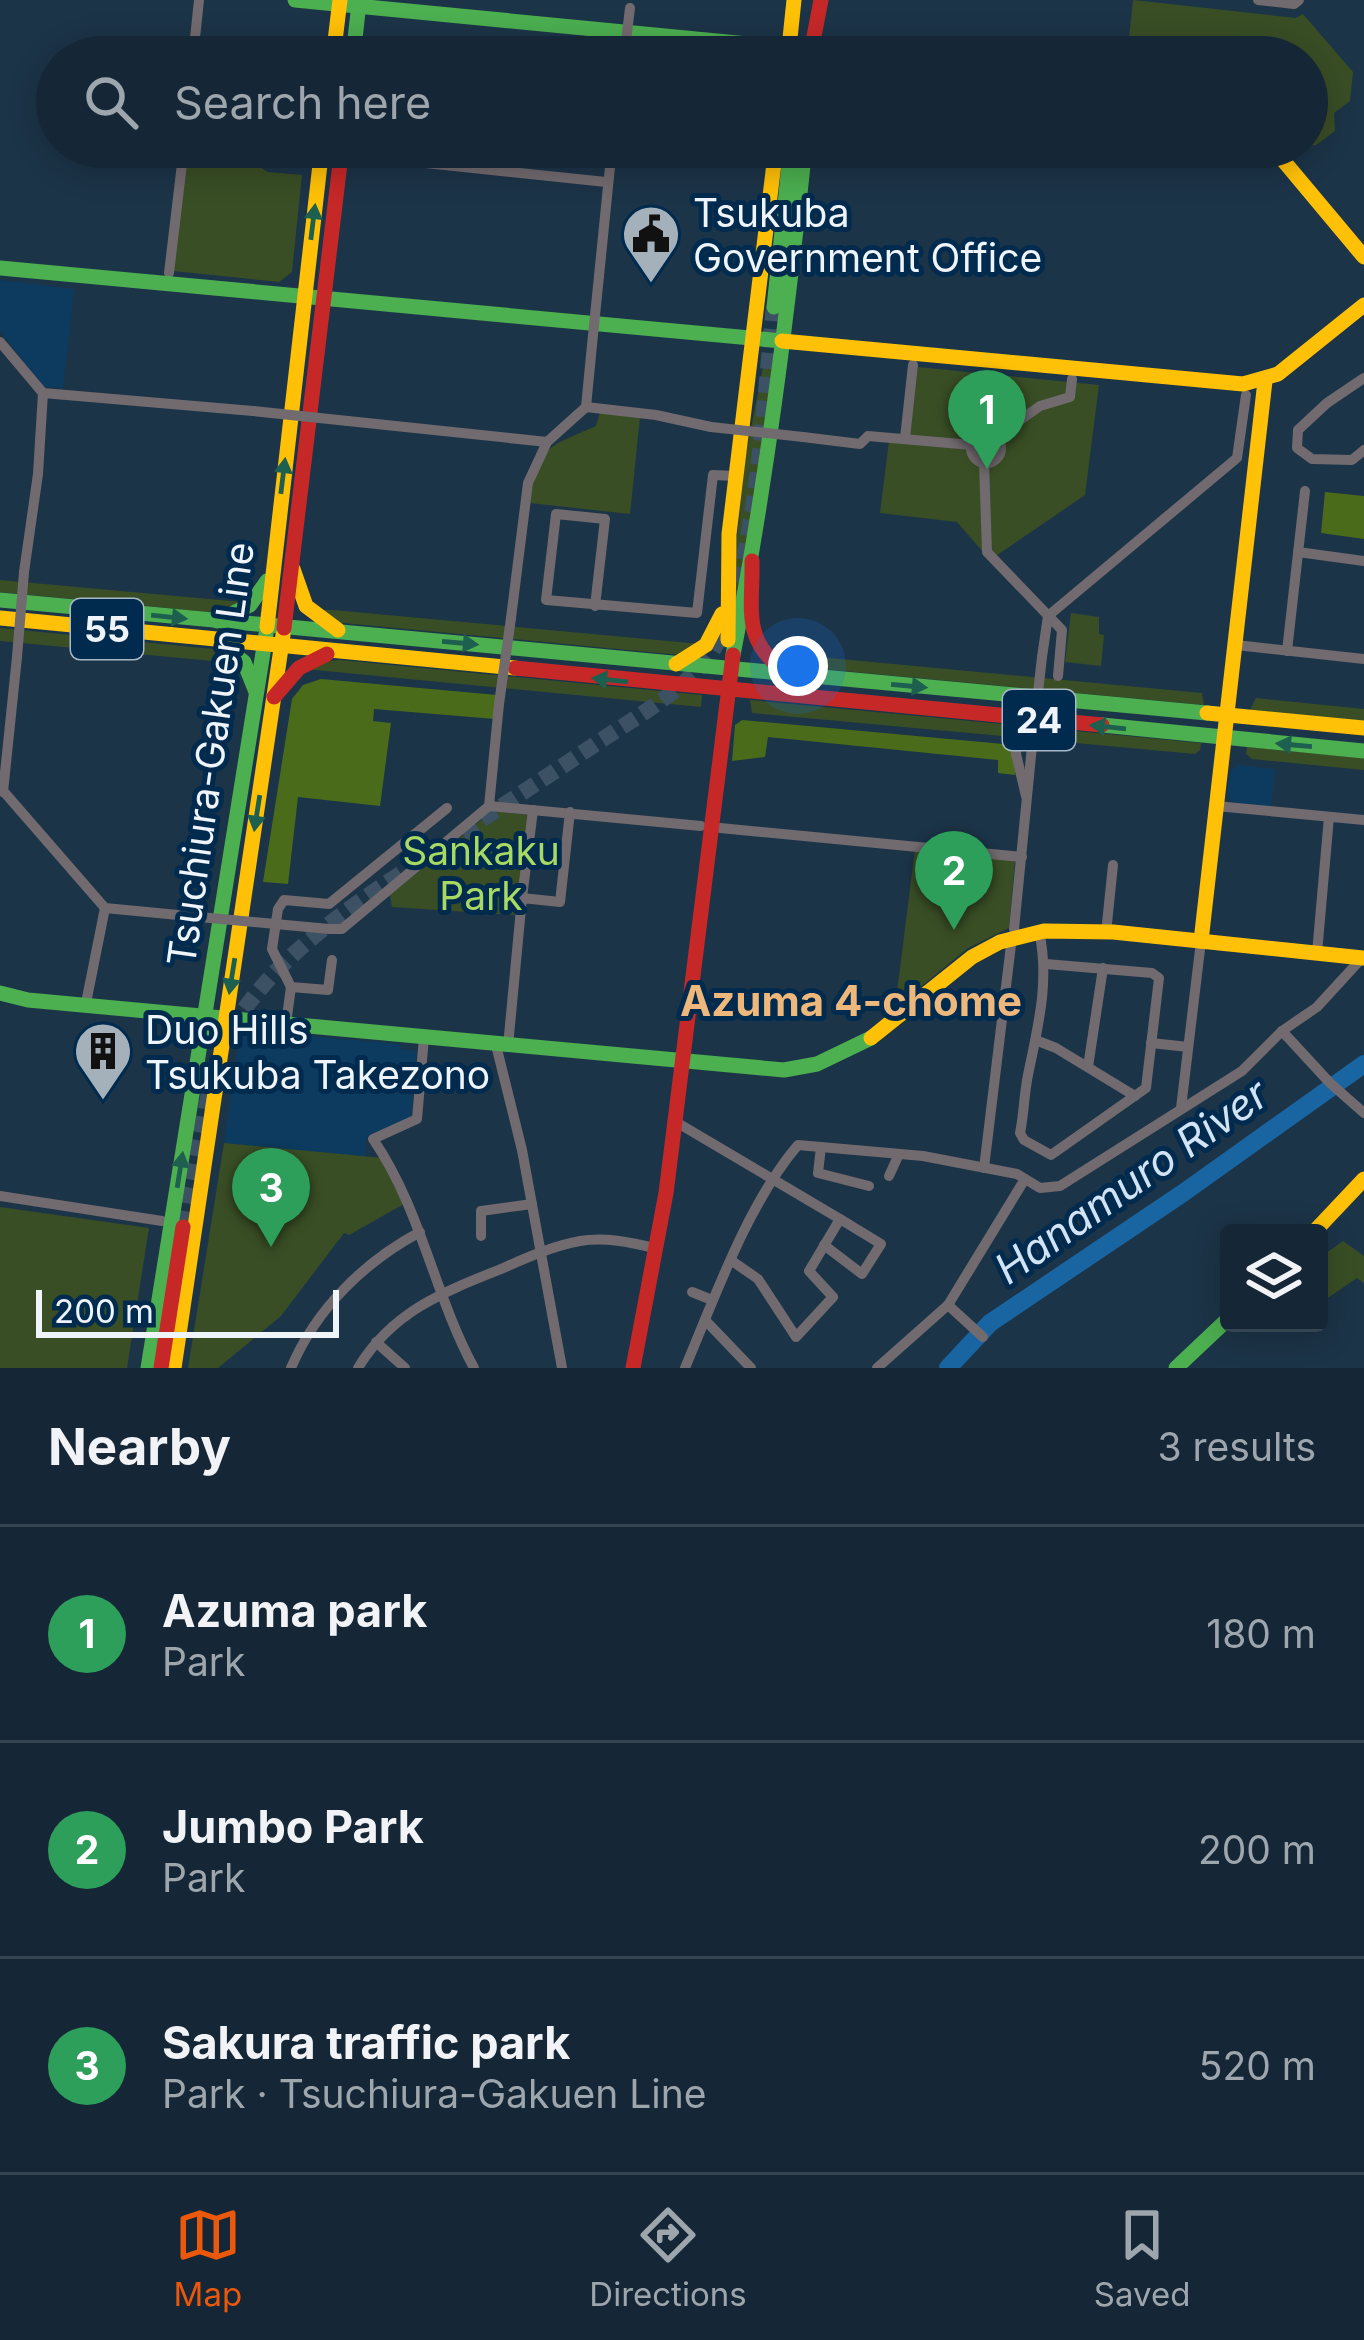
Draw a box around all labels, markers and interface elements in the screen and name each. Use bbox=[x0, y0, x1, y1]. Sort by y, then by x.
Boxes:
search box bbox=[36, 36, 1328, 168]
icon: search bbox=[78, 69, 144, 135]
text: Search here bbox=[174, 75, 431, 130]
place label: Tsukuba Government Office bbox=[693, 189, 1042, 281]
one-way arrow bbox=[304, 203, 323, 240]
public building icon: Tsukuba Government Office bbox=[620, 203, 682, 285]
pin: 1 bbox=[948, 370, 1026, 469]
one-way arrow bbox=[273, 457, 292, 494]
street label: Tsuchiura-Gakuen Line bbox=[157, 539, 263, 969]
road number: 55 bbox=[71, 599, 143, 659]
one-way arrow bbox=[150, 608, 188, 627]
one-way arrow bbox=[442, 633, 479, 652]
your location bbox=[768, 636, 828, 696]
one-way arrow bbox=[591, 670, 628, 689]
one-way arrow bbox=[891, 677, 928, 696]
road number: 24 bbox=[1003, 690, 1075, 750]
one-way arrow bbox=[1089, 717, 1126, 736]
one-way arrow bbox=[1275, 735, 1312, 754]
one-way arrow bbox=[247, 794, 266, 832]
park label: Sankaku Park bbox=[402, 827, 560, 919]
pin: 2 bbox=[915, 831, 993, 930]
one-way arrow bbox=[222, 958, 241, 995]
district label: Azuma 4-chome bbox=[680, 975, 1022, 1026]
place label: Duo Hills Tsukuba Takezono bbox=[145, 1006, 490, 1098]
building icon: Duo Hills Tsukuba Takezono bbox=[72, 1020, 134, 1102]
water label: Hanamuro River bbox=[985, 1067, 1278, 1294]
pin: 3 bbox=[232, 1148, 310, 1247]
one-way arrow bbox=[172, 1150, 190, 1188]
map controls bbox=[1220, 1224, 1328, 1332]
button: layers bbox=[1220, 1224, 1328, 1332]
scale bar bbox=[36, 1284, 339, 1337]
text: 200 m bbox=[54, 1291, 154, 1331]
text: Nearby bbox=[48, 1416, 231, 1477]
text: 3 results bbox=[1158, 1423, 1316, 1470]
text: Azuma park bbox=[162, 1583, 427, 1638]
text: 1 bbox=[79, 1610, 95, 1657]
text: 180 m bbox=[1206, 1610, 1316, 1657]
text: Park bbox=[162, 1638, 246, 1685]
text: Jumbo Park bbox=[162, 1799, 424, 1854]
text: 2 bbox=[75, 1826, 99, 1873]
text: 200 m bbox=[1198, 1826, 1316, 1873]
text: Park bbox=[162, 1854, 246, 1901]
text: Sakura traffic park bbox=[162, 2015, 570, 2070]
text: 3 bbox=[74, 2042, 100, 2089]
text: 520 m bbox=[1199, 2042, 1316, 2089]
text: Park · Tsuchiura-Gakuen Line bbox=[162, 2070, 706, 2117]
tab: Map bbox=[174, 2202, 242, 2314]
tab: Directions bbox=[589, 2202, 747, 2314]
tab: Saved bbox=[1094, 2202, 1190, 2314]

